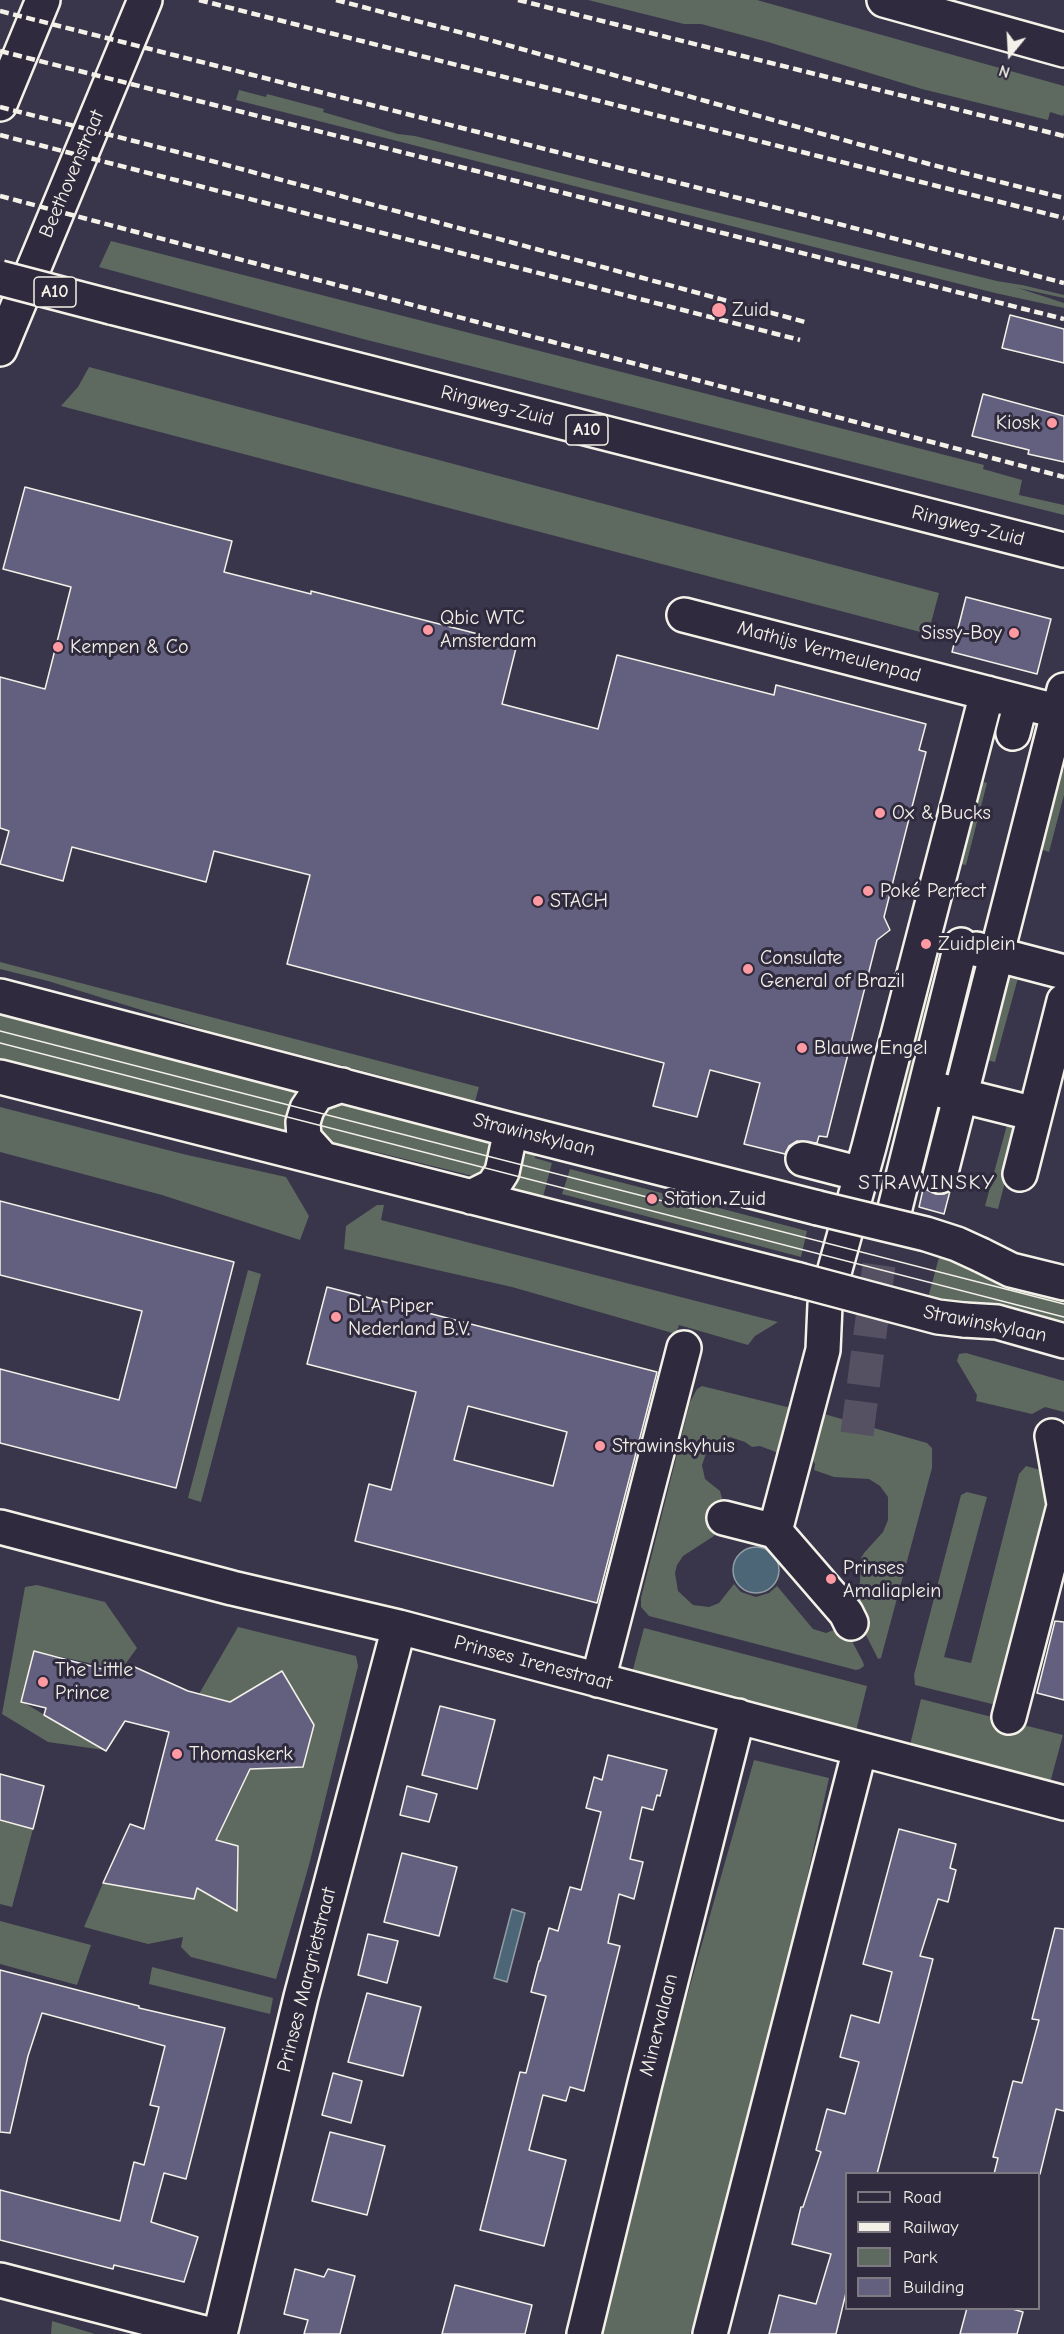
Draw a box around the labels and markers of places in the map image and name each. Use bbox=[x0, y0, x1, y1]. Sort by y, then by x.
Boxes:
place label: Zuid bbox=[732, 298, 769, 322]
marker: Zuid bbox=[710, 301, 728, 319]
place label: Kiosk bbox=[996, 411, 1040, 435]
marker: Kiosk bbox=[1045, 416, 1059, 430]
place label: Qbic WTC Amsterdam bbox=[440, 606, 536, 653]
place label: Sissy-Boy bbox=[921, 621, 1002, 645]
marker: Qbic WTC Amsterdam bbox=[421, 623, 435, 637]
marker: Sissy-Boy bbox=[1007, 626, 1021, 640]
place label: Kempen & Co bbox=[70, 635, 189, 659]
marker: Kempen & Co bbox=[51, 640, 65, 654]
place label: Ox & Bucks bbox=[892, 801, 991, 825]
marker: Ox & Bucks bbox=[873, 806, 887, 820]
place label: Poké Perfect bbox=[880, 879, 986, 903]
marker: Poké Perfect bbox=[861, 884, 875, 898]
place label: STACH bbox=[550, 889, 608, 913]
marker: STACH bbox=[531, 894, 545, 908]
place label: Zuidplein bbox=[938, 932, 1016, 956]
marker: Zuidplein bbox=[919, 937, 933, 951]
place label: Consulate General of Brazil bbox=[760, 946, 905, 993]
marker: Consulate General of Brazil bbox=[741, 962, 755, 976]
place label: Blauwe Engel bbox=[814, 1036, 928, 1060]
marker: Blauwe Engel bbox=[795, 1041, 809, 1055]
place label: Station Zuid bbox=[664, 1187, 766, 1211]
marker: Station Zuid bbox=[645, 1192, 659, 1206]
place label: DLA Piper Nederland B.V. bbox=[348, 1294, 470, 1341]
marker: DLA Piper Nederland B.V. bbox=[329, 1310, 343, 1324]
place label: Strawinskyhuis bbox=[612, 1434, 735, 1458]
marker: Strawinskyhuis bbox=[593, 1439, 607, 1453]
place label: Prinses Amaliaplein bbox=[843, 1556, 941, 1603]
marker: Prinses Amaliaplein bbox=[824, 1572, 838, 1586]
place label: The Little Prince bbox=[55, 1658, 133, 1705]
marker: The Little Prince bbox=[36, 1675, 50, 1689]
place label: Thomaskerk bbox=[189, 1742, 293, 1766]
marker: Thomaskerk bbox=[170, 1747, 184, 1761]

